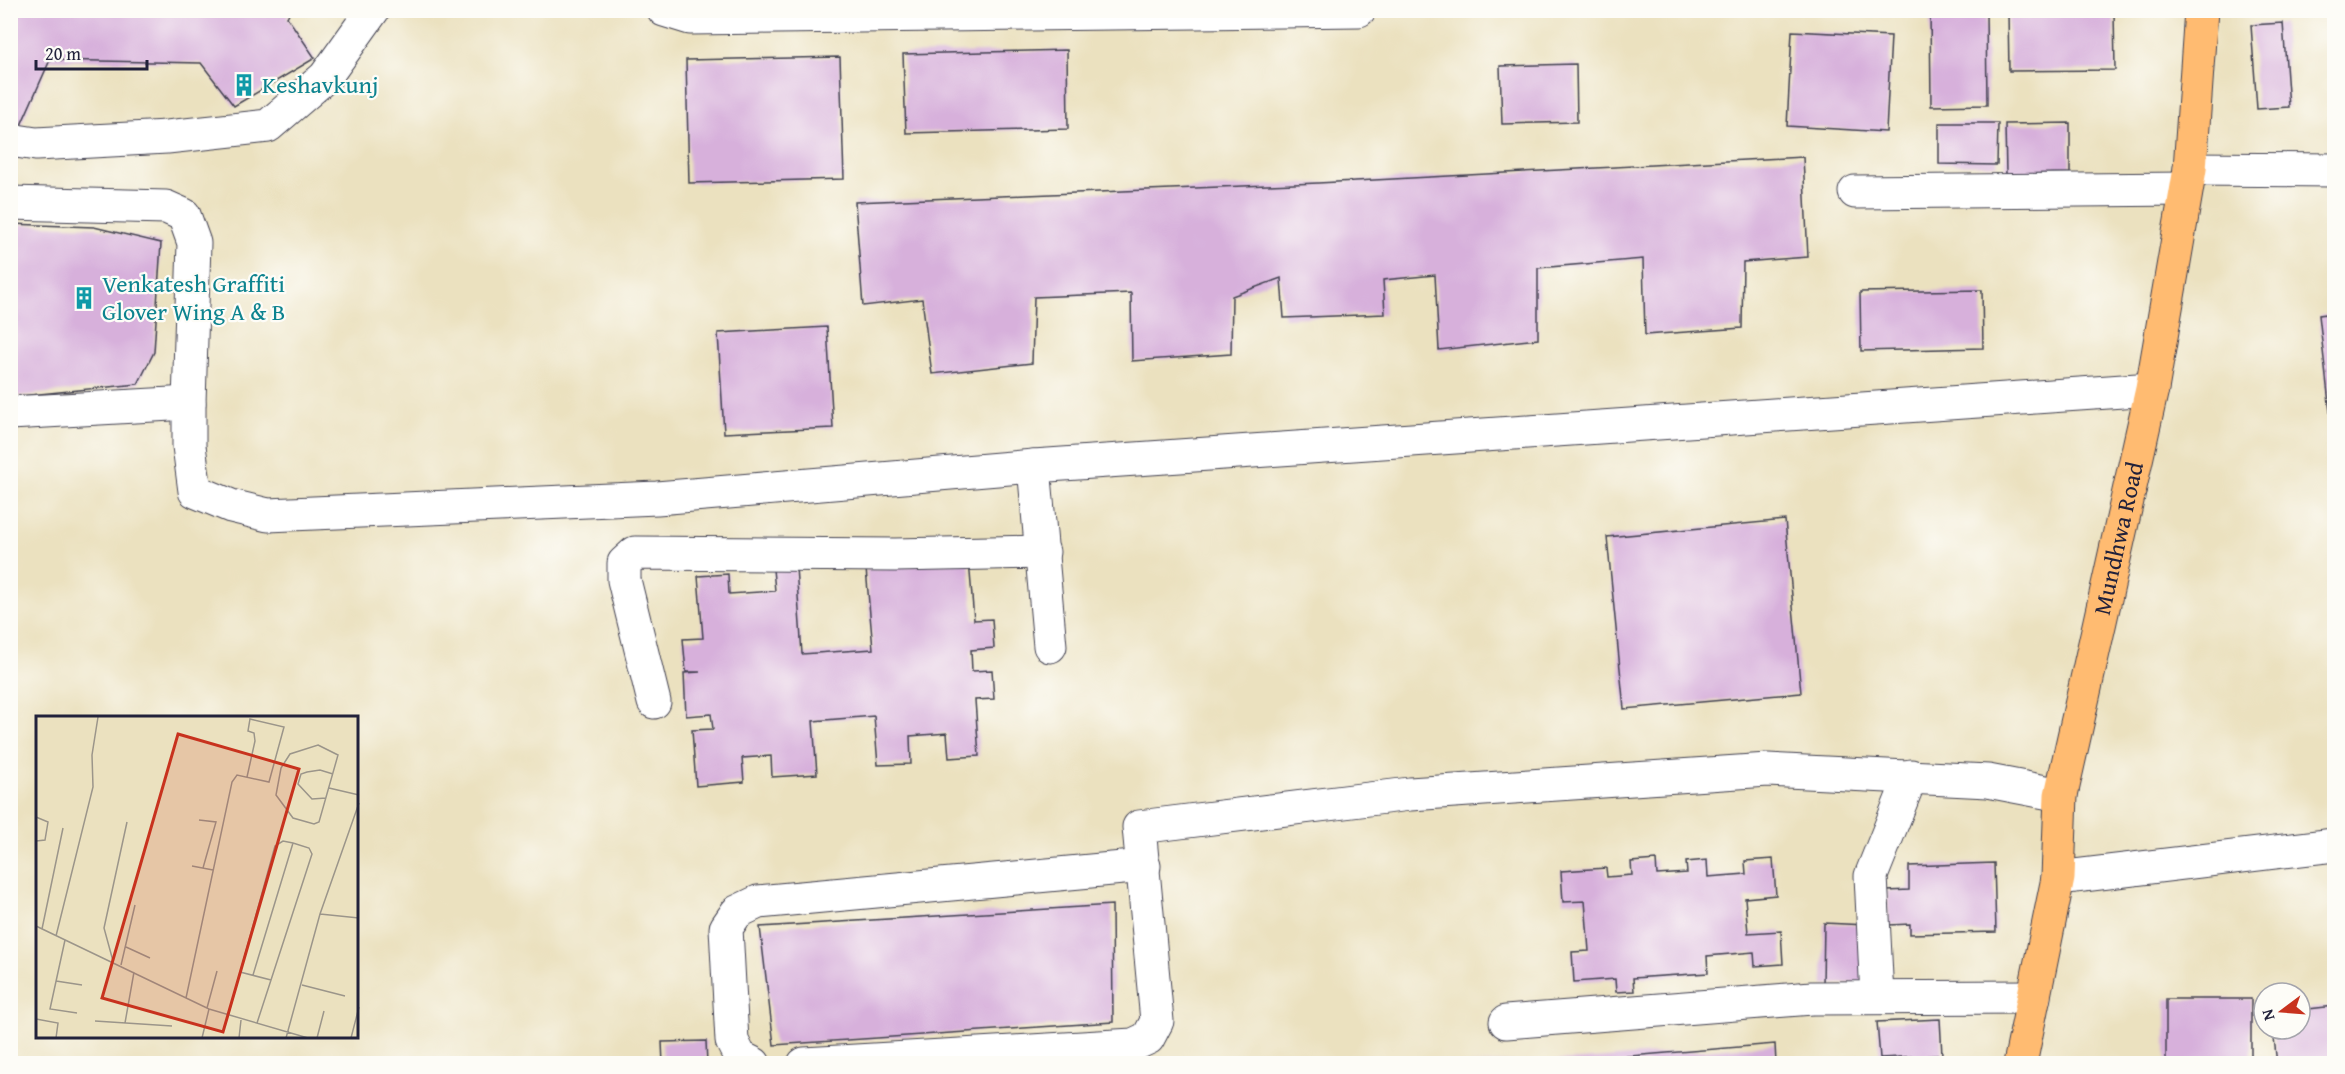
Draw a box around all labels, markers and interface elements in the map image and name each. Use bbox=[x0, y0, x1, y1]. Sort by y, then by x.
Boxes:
scale bar bbox=[36, 33, 147, 71]
text: 20 m bbox=[45, 40, 81, 67]
place label: Keshavkunj bbox=[262, 67, 379, 102]
building icon: Keshavkunj bbox=[231, 72, 257, 98]
place label: Venkatesh Graffiti Glover Wing A & B bbox=[102, 266, 285, 329]
building icon: Venkatesh Graffiti Glover Wing A & B bbox=[71, 285, 97, 311]
street label: Mundhwa Road bbox=[2084, 458, 2152, 618]
inset map bbox=[36, 716, 358, 1038]
north arrow bbox=[2252, 981, 2312, 1041]
text: N bbox=[2254, 1006, 2281, 1024]

